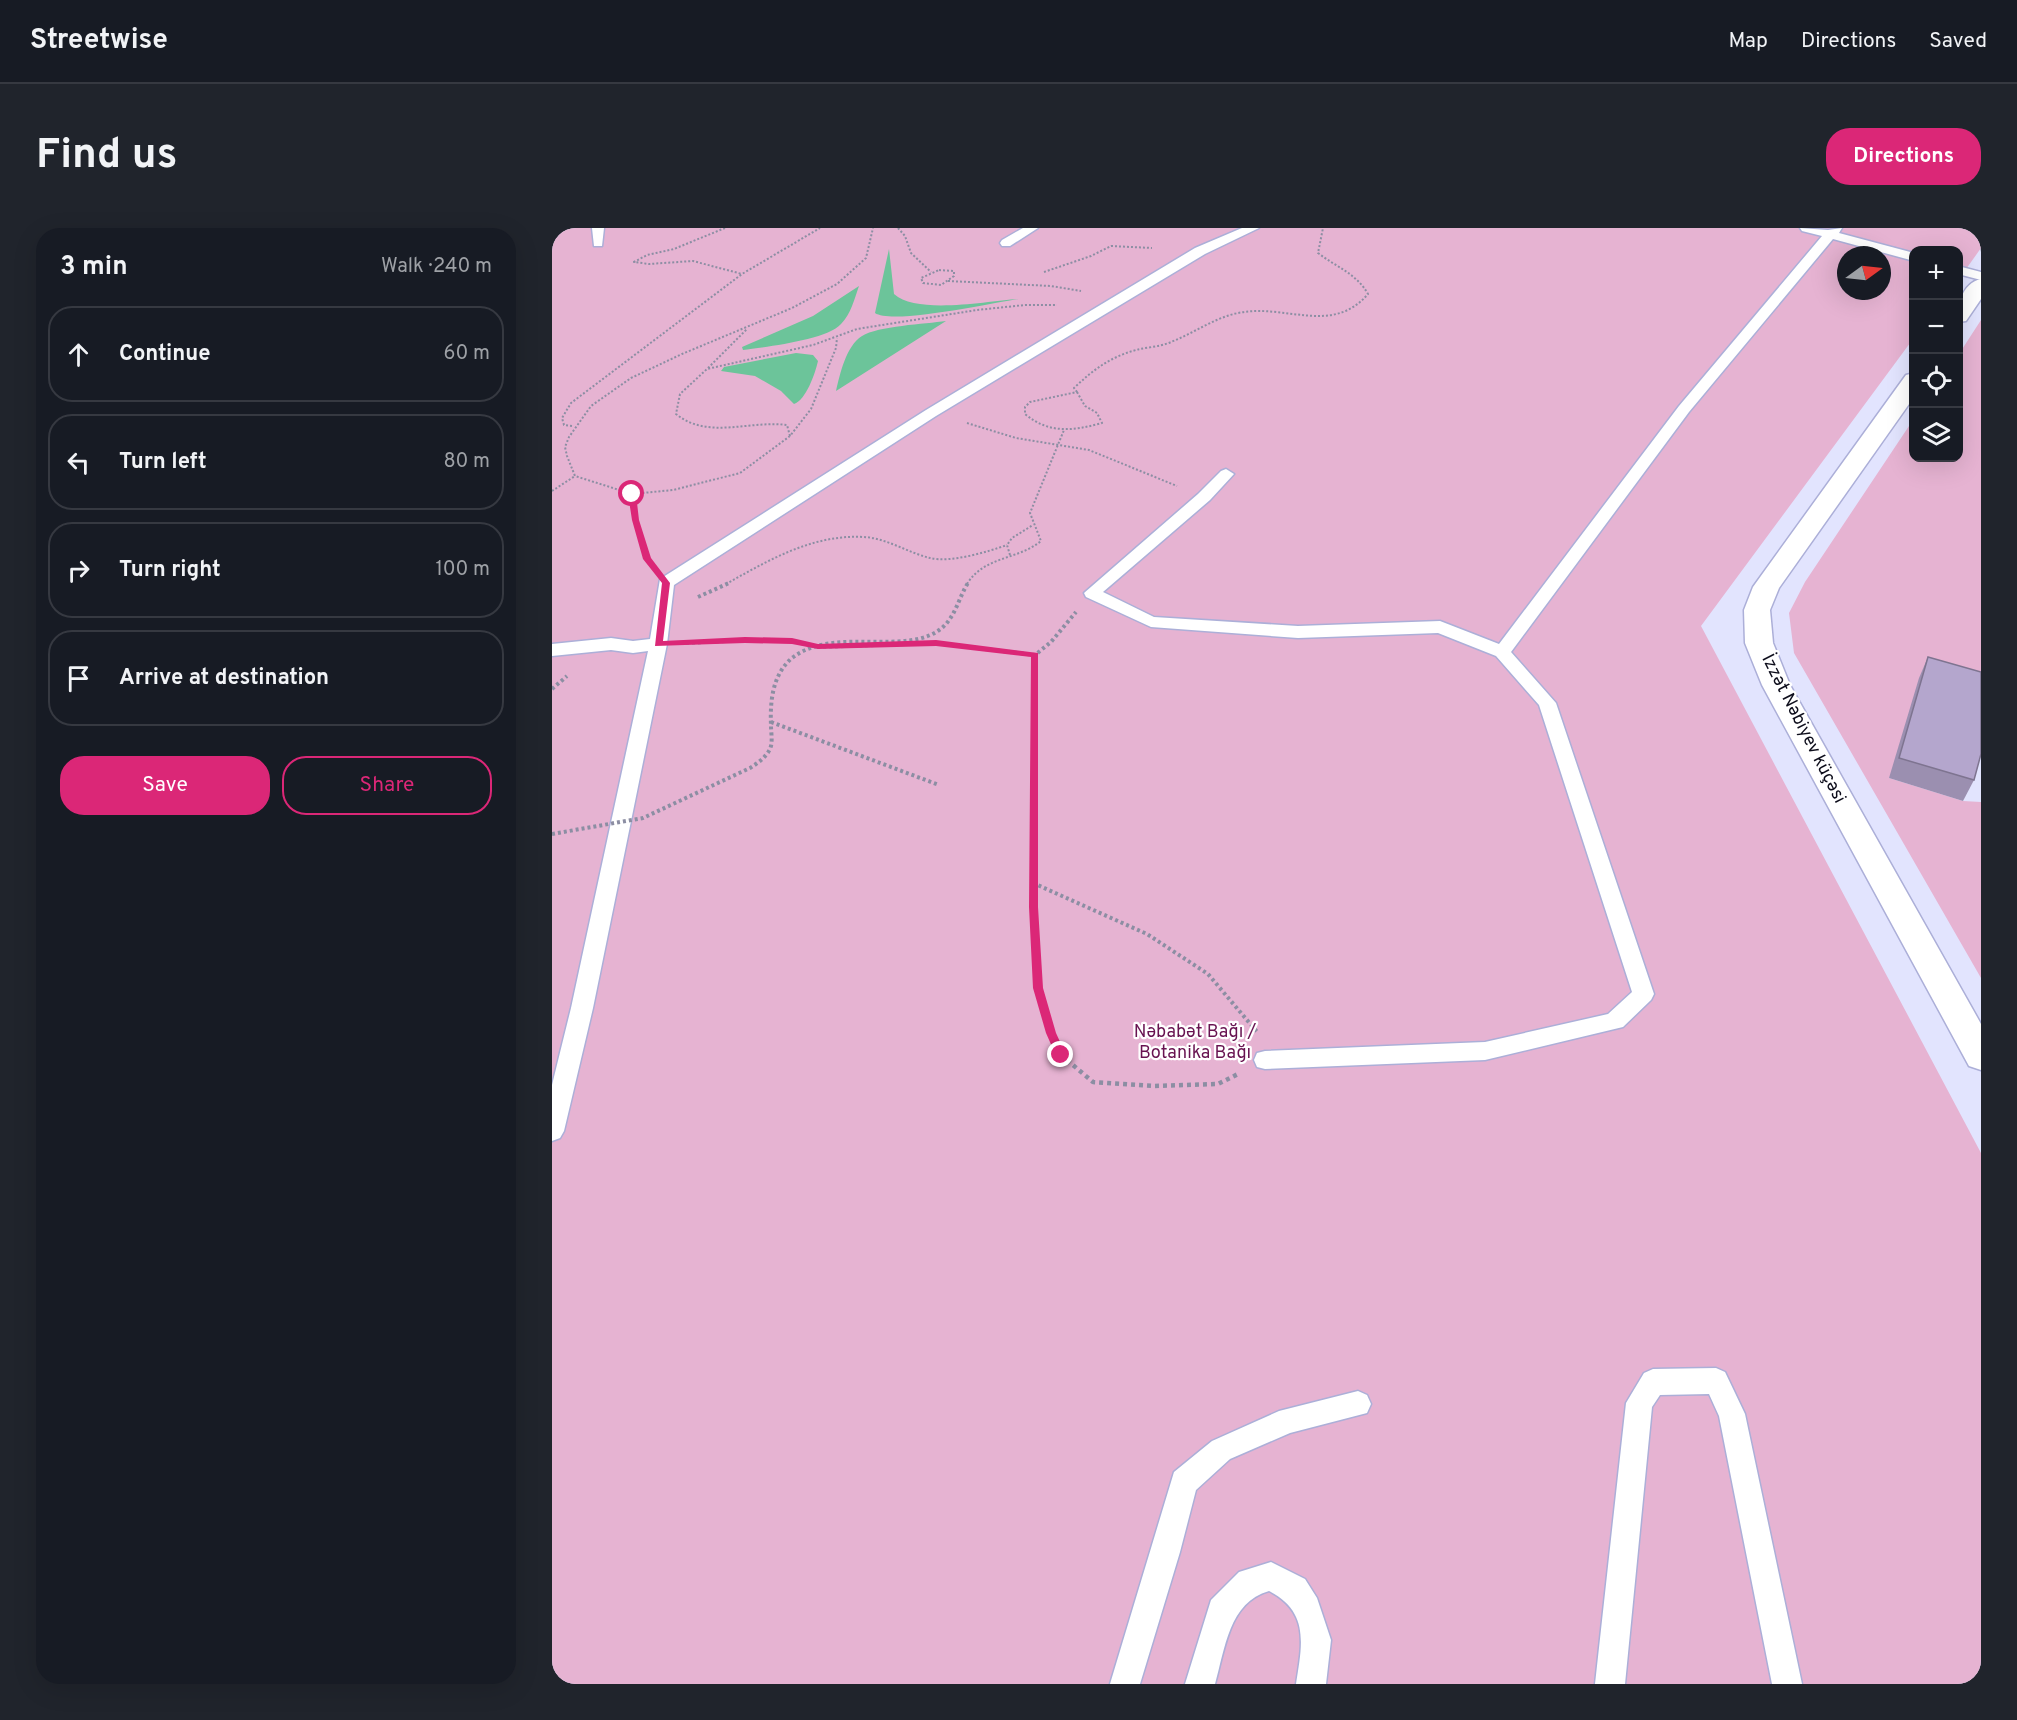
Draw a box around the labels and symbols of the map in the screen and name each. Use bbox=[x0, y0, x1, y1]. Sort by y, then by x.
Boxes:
north arrow bbox=[1837, 246, 1891, 300]
route start bbox=[618, 480, 644, 506]
street label: İzzət Nəbiyev küçəsi bbox=[1755, 650, 1852, 807]
park label: Nəbabət Bağı / Botanika Bağı bbox=[1134, 1021, 1257, 1065]
route end bbox=[1047, 1041, 1073, 1067]

